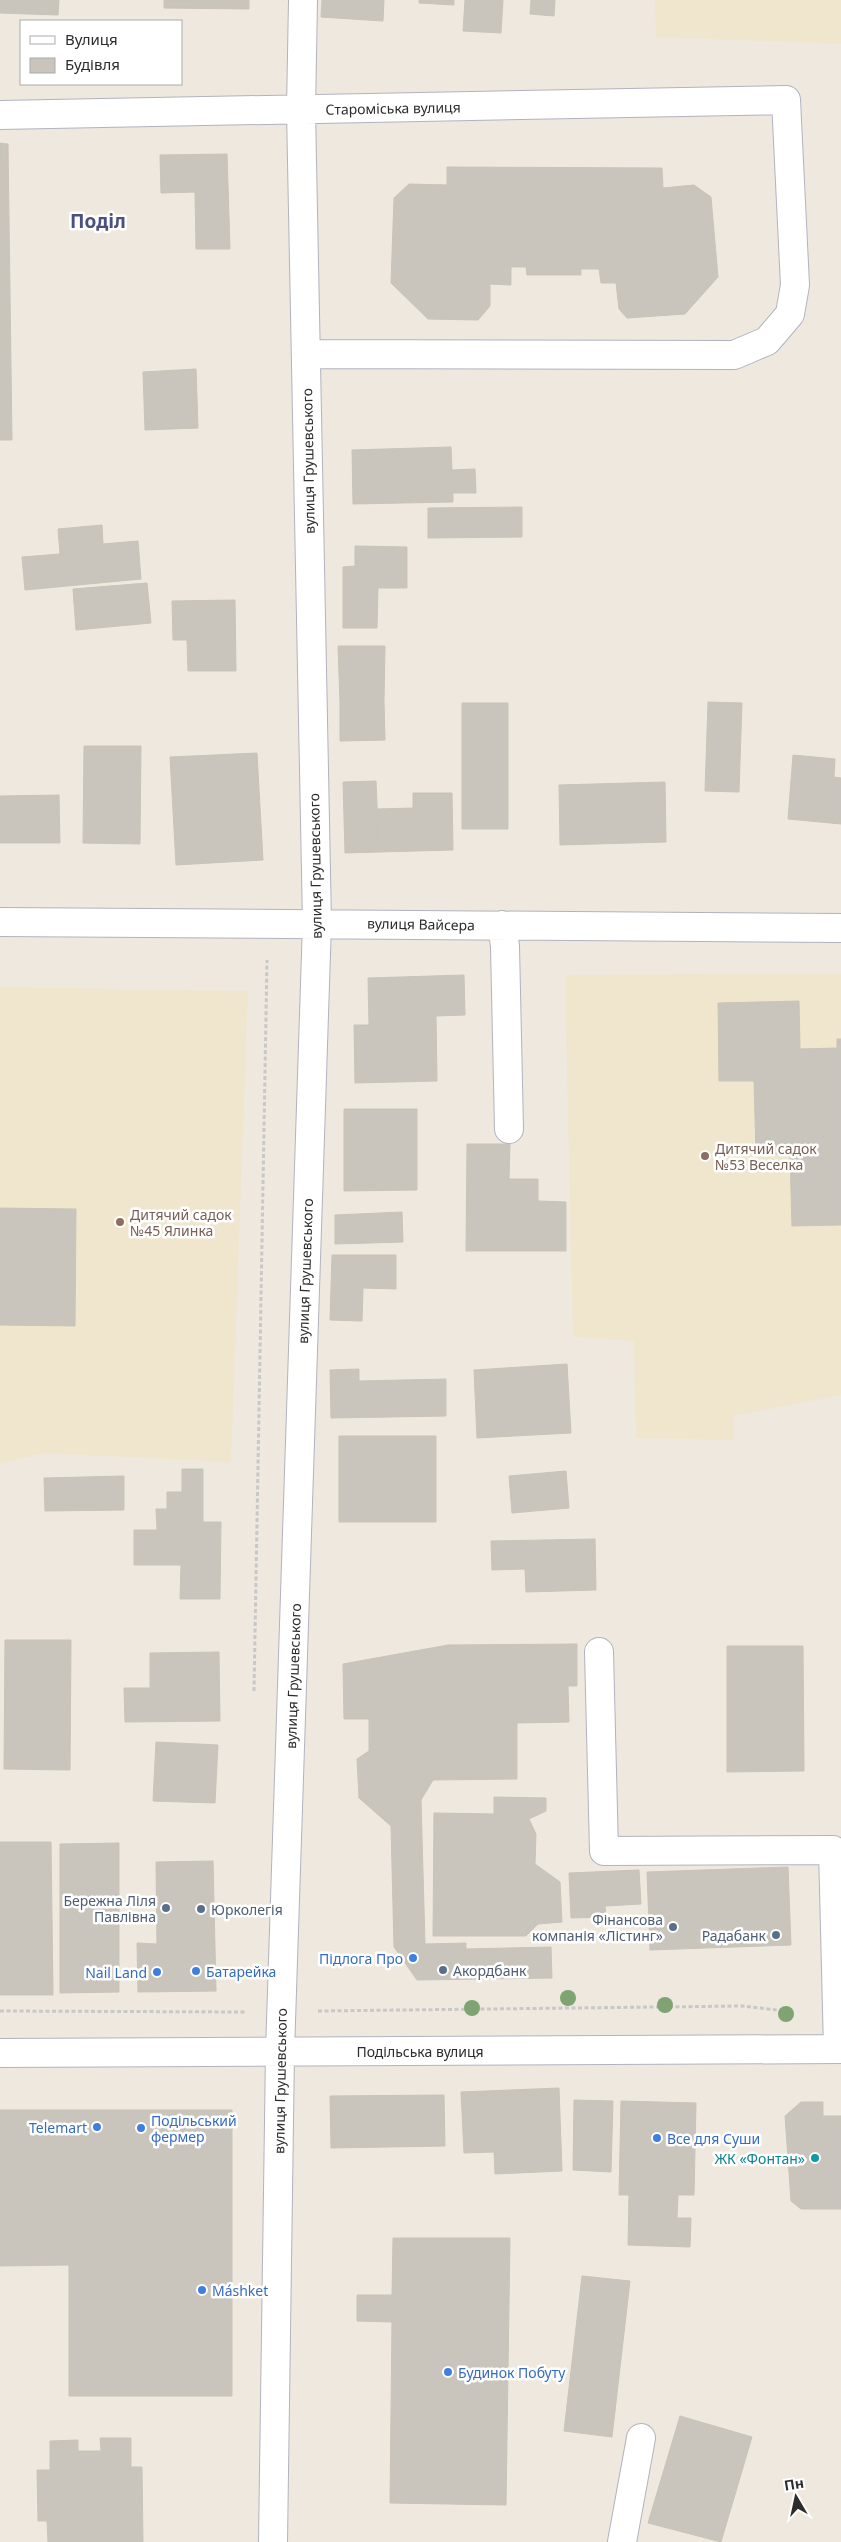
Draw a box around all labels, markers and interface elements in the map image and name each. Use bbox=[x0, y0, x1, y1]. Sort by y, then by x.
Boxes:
legend bbox=[20, 20, 182, 85]
text: Вулиця bbox=[65, 29, 118, 49]
text: Будівля bbox=[65, 54, 120, 74]
street label: Староміська вулиця bbox=[325, 97, 461, 119]
district label: Поділ bbox=[70, 208, 126, 234]
street label: вулиця Грушевського bbox=[297, 388, 319, 534]
street label: вулиця Грушевського bbox=[304, 793, 326, 939]
street label: вулиця Вайсера bbox=[367, 914, 475, 934]
place label: Дитячий садок №53 Веселка bbox=[715, 1139, 817, 1174]
marker: Дитячий садок №53 Веселка bbox=[699, 1150, 711, 1162]
street label: вулиця Грушевського bbox=[293, 1198, 317, 1344]
place label: Дитячий садок №45 Ялинка bbox=[130, 1205, 232, 1240]
marker: Дитячий садок №45 Ялинка bbox=[114, 1216, 126, 1228]
street label: вулиця Грушевського bbox=[281, 1603, 305, 1749]
place label: Бережна Ліля Павлівна bbox=[63, 1891, 156, 1926]
place label: Юрколегія bbox=[211, 1900, 283, 1919]
marker: Бережна Ліля Павлівна bbox=[160, 1902, 172, 1914]
marker: Юрколегія bbox=[195, 1903, 207, 1915]
place label: Фінансова компанія «Лістинг» bbox=[532, 1910, 663, 1945]
marker: Фінансова компанія «Лістинг» bbox=[667, 1921, 679, 1933]
place label: Радабанк bbox=[702, 1926, 767, 1945]
marker: Радабанк bbox=[770, 1929, 782, 1941]
place label: Підлога Про bbox=[319, 1949, 403, 1968]
marker: Підлога Про bbox=[407, 1952, 419, 1964]
place label: Акордбанк bbox=[453, 1961, 527, 1980]
place label: Батарейка bbox=[206, 1962, 276, 1981]
place label: Nail Land bbox=[85, 1963, 147, 1982]
marker: Акордбанк bbox=[437, 1964, 449, 1976]
marker: Батарейка bbox=[190, 1965, 202, 1977]
marker: Nail Land bbox=[151, 1966, 163, 1978]
street label: вулиця Грушевського bbox=[269, 2008, 291, 2154]
street label: Подільська вулиця bbox=[356, 2042, 484, 2061]
place label: Подільський фермер bbox=[151, 2111, 237, 2146]
place label: Telemart bbox=[29, 2118, 87, 2137]
marker: Telemart bbox=[91, 2121, 103, 2133]
marker: Подільський фермер bbox=[135, 2122, 147, 2134]
place label: Все для Суши bbox=[667, 2129, 760, 2148]
marker: Все для Суши bbox=[651, 2132, 663, 2144]
place label: ЖК «Фонтан» bbox=[714, 2149, 805, 2168]
marker: ЖК «Фонтан» bbox=[809, 2152, 821, 2164]
place label: Mа́shket bbox=[212, 2281, 268, 2300]
marker: Mа́shket bbox=[196, 2284, 208, 2296]
place label: Будинок Побуту bbox=[458, 2363, 566, 2382]
marker: Будинок Побуту bbox=[442, 2366, 454, 2378]
north arrow bbox=[771, 2472, 821, 2522]
text: Пн bbox=[783, 2473, 805, 2495]

